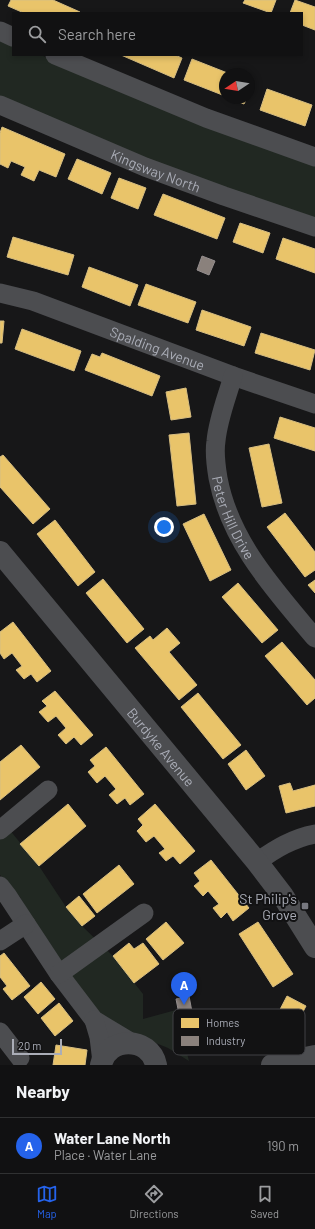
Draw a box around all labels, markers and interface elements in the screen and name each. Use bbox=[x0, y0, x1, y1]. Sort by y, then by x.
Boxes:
search box bbox=[12, 12, 303, 56]
icon: search bbox=[26, 23, 48, 45]
text: Search here bbox=[58, 25, 136, 43]
north arrow bbox=[219, 68, 255, 104]
street label: Kingsway North bbox=[108, 145, 203, 195]
street label: Spalding Avenue bbox=[108, 322, 207, 373]
street label: Peter Hill Drive bbox=[209, 474, 259, 562]
your location bbox=[154, 517, 174, 537]
street label: Burdyke Avenue bbox=[124, 704, 199, 789]
place label: St Philip's Grove bbox=[239, 890, 297, 923]
marker: St Philip's Grove bbox=[300, 901, 310, 911]
pin: A bbox=[171, 972, 197, 1005]
legend bbox=[173, 1009, 305, 1055]
text: Homes bbox=[206, 1016, 239, 1029]
text: Industry bbox=[206, 1034, 245, 1047]
scale bar bbox=[12, 1037, 62, 1056]
text: 20 m bbox=[18, 1039, 41, 1052]
text: Nearby bbox=[16, 1081, 70, 1101]
text: Water Lane North bbox=[54, 1129, 170, 1147]
text: A bbox=[25, 1138, 33, 1154]
text: 190 m bbox=[267, 1138, 299, 1154]
text: Place · Water Lane bbox=[54, 1147, 157, 1163]
tab: Map bbox=[36, 1183, 58, 1220]
tab: Directions bbox=[129, 1183, 179, 1220]
tab: Saved bbox=[250, 1183, 279, 1220]

